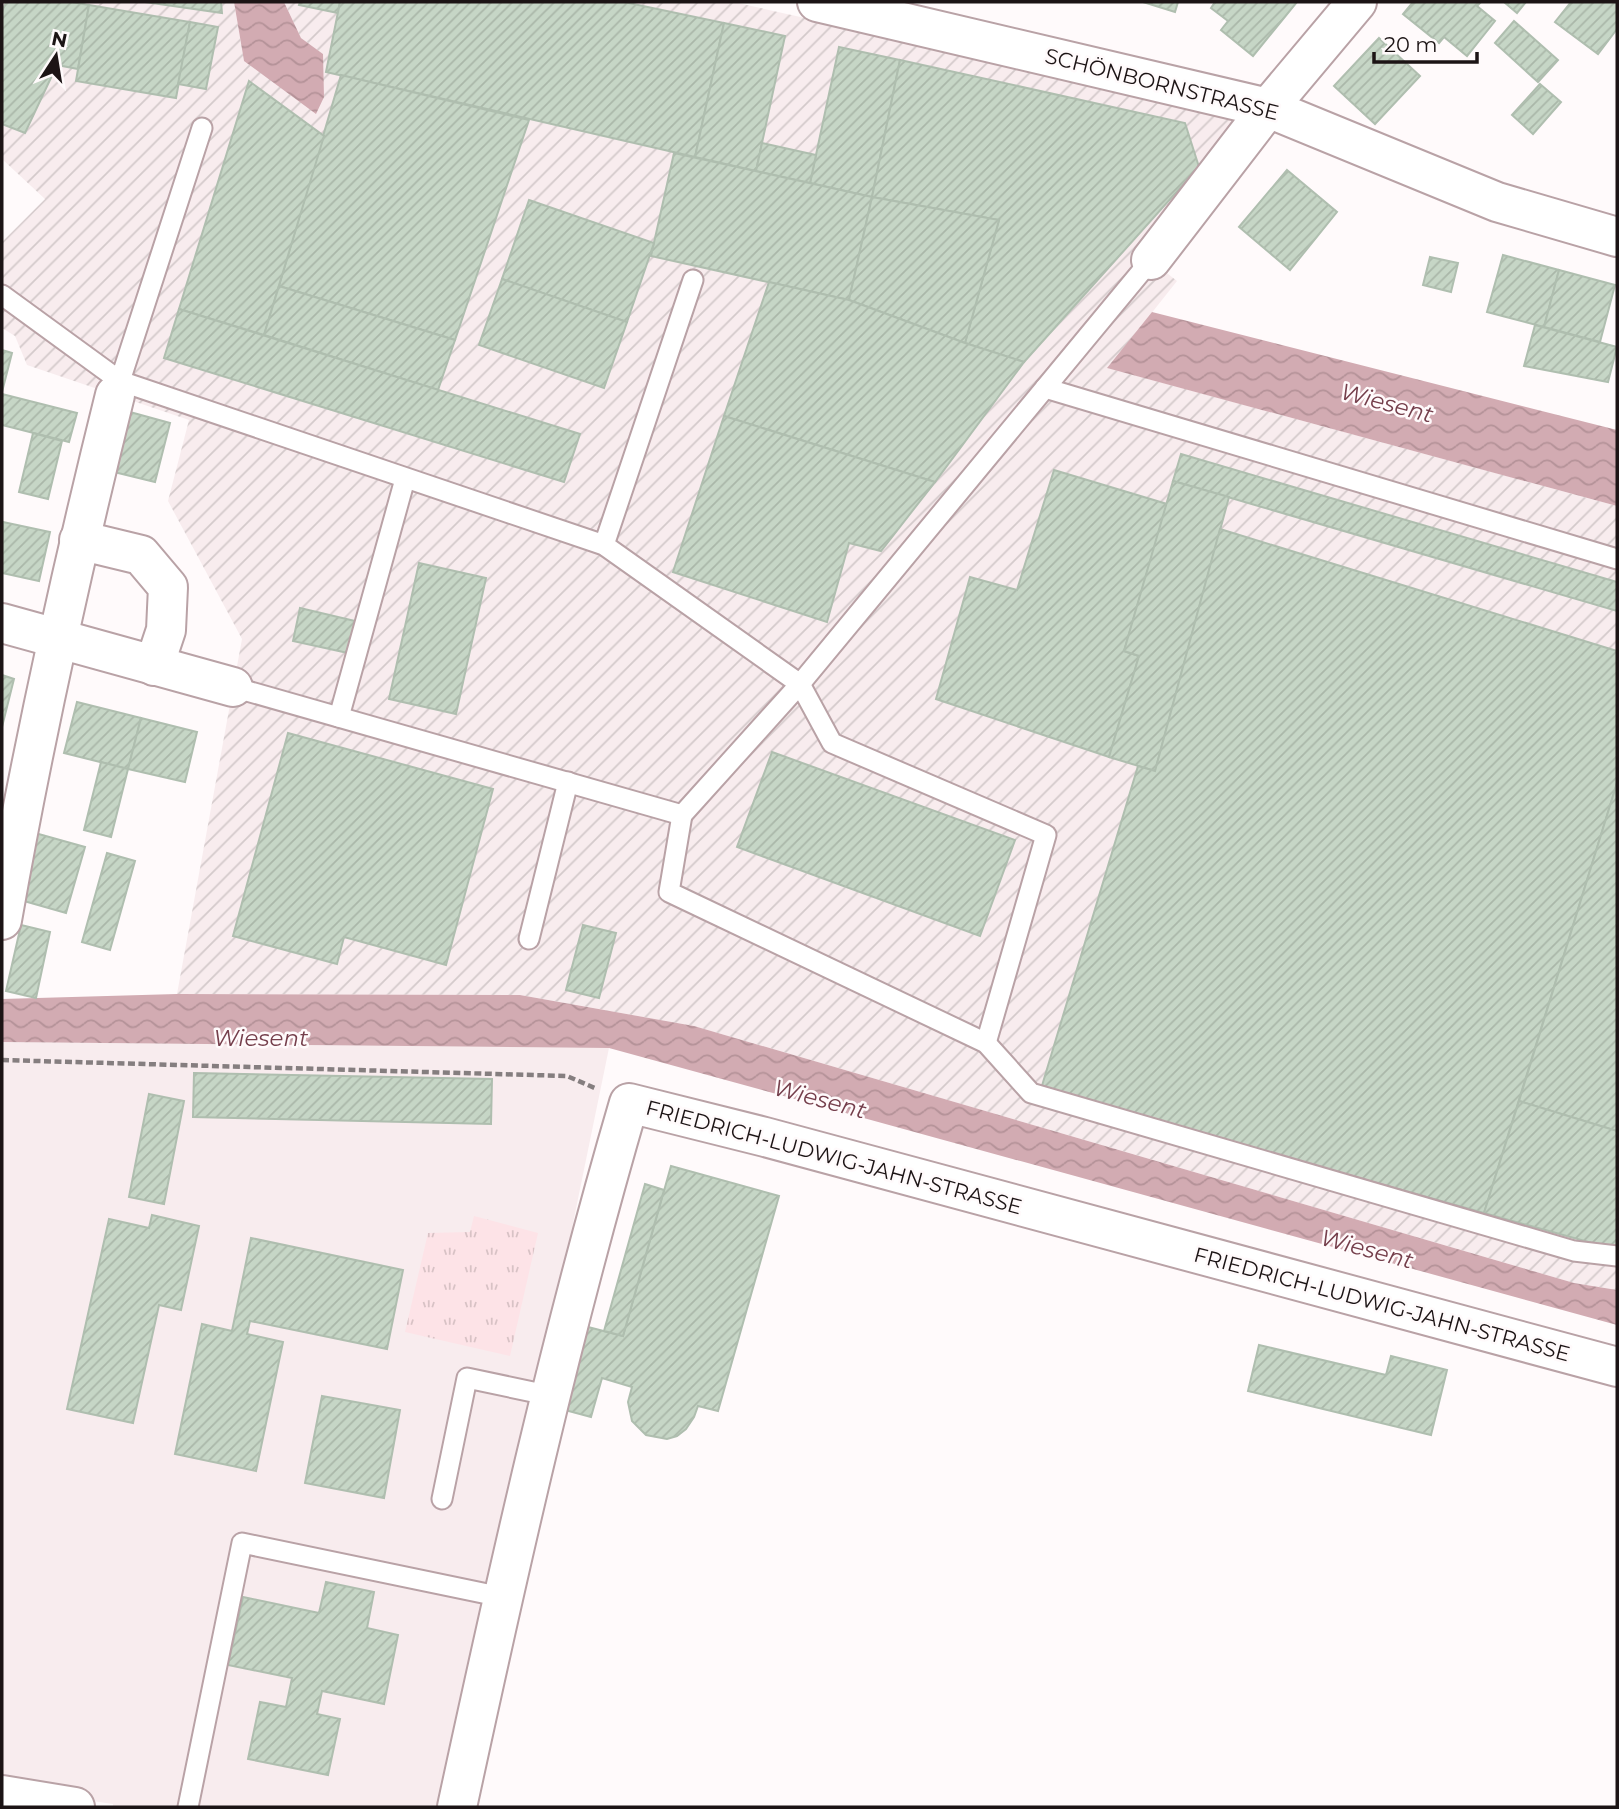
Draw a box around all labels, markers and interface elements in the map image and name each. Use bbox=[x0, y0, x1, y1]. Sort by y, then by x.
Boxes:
north arrow bbox=[21, 21, 91, 91]
scale bar bbox=[1374, 21, 1477, 65]
text: N bbox=[50, 27, 69, 53]
text: 20 m bbox=[1384, 32, 1438, 57]
street label: SCHÖNBORNSTRASSE bbox=[1042, 43, 1282, 125]
water label: Wiesent bbox=[1338, 377, 1437, 429]
water label: Wiesent bbox=[214, 1024, 309, 1052]
water label: Wiesent bbox=[771, 1073, 870, 1125]
street label: FRIEDRICH-LUDWIG-JAHN-STRASSE bbox=[643, 1095, 1025, 1219]
water label: Wiesent bbox=[1318, 1223, 1417, 1275]
street label: FRIEDRICH-LUDWIG-JAHN-STRASSE bbox=[1191, 1242, 1573, 1366]

